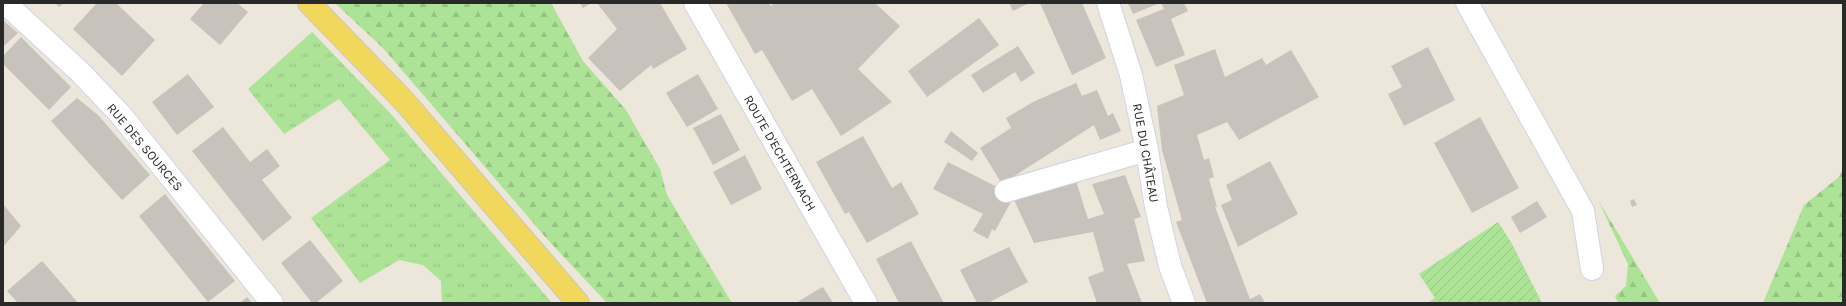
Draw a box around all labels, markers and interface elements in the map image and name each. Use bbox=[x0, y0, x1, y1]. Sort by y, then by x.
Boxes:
street label: ROUTE D'ECHTERNACH bbox=[741, 93, 819, 213]
street label: RUE DES SOURCES bbox=[104, 100, 186, 194]
street label: RUE DU CHÂTEAU bbox=[1130, 102, 1163, 204]

